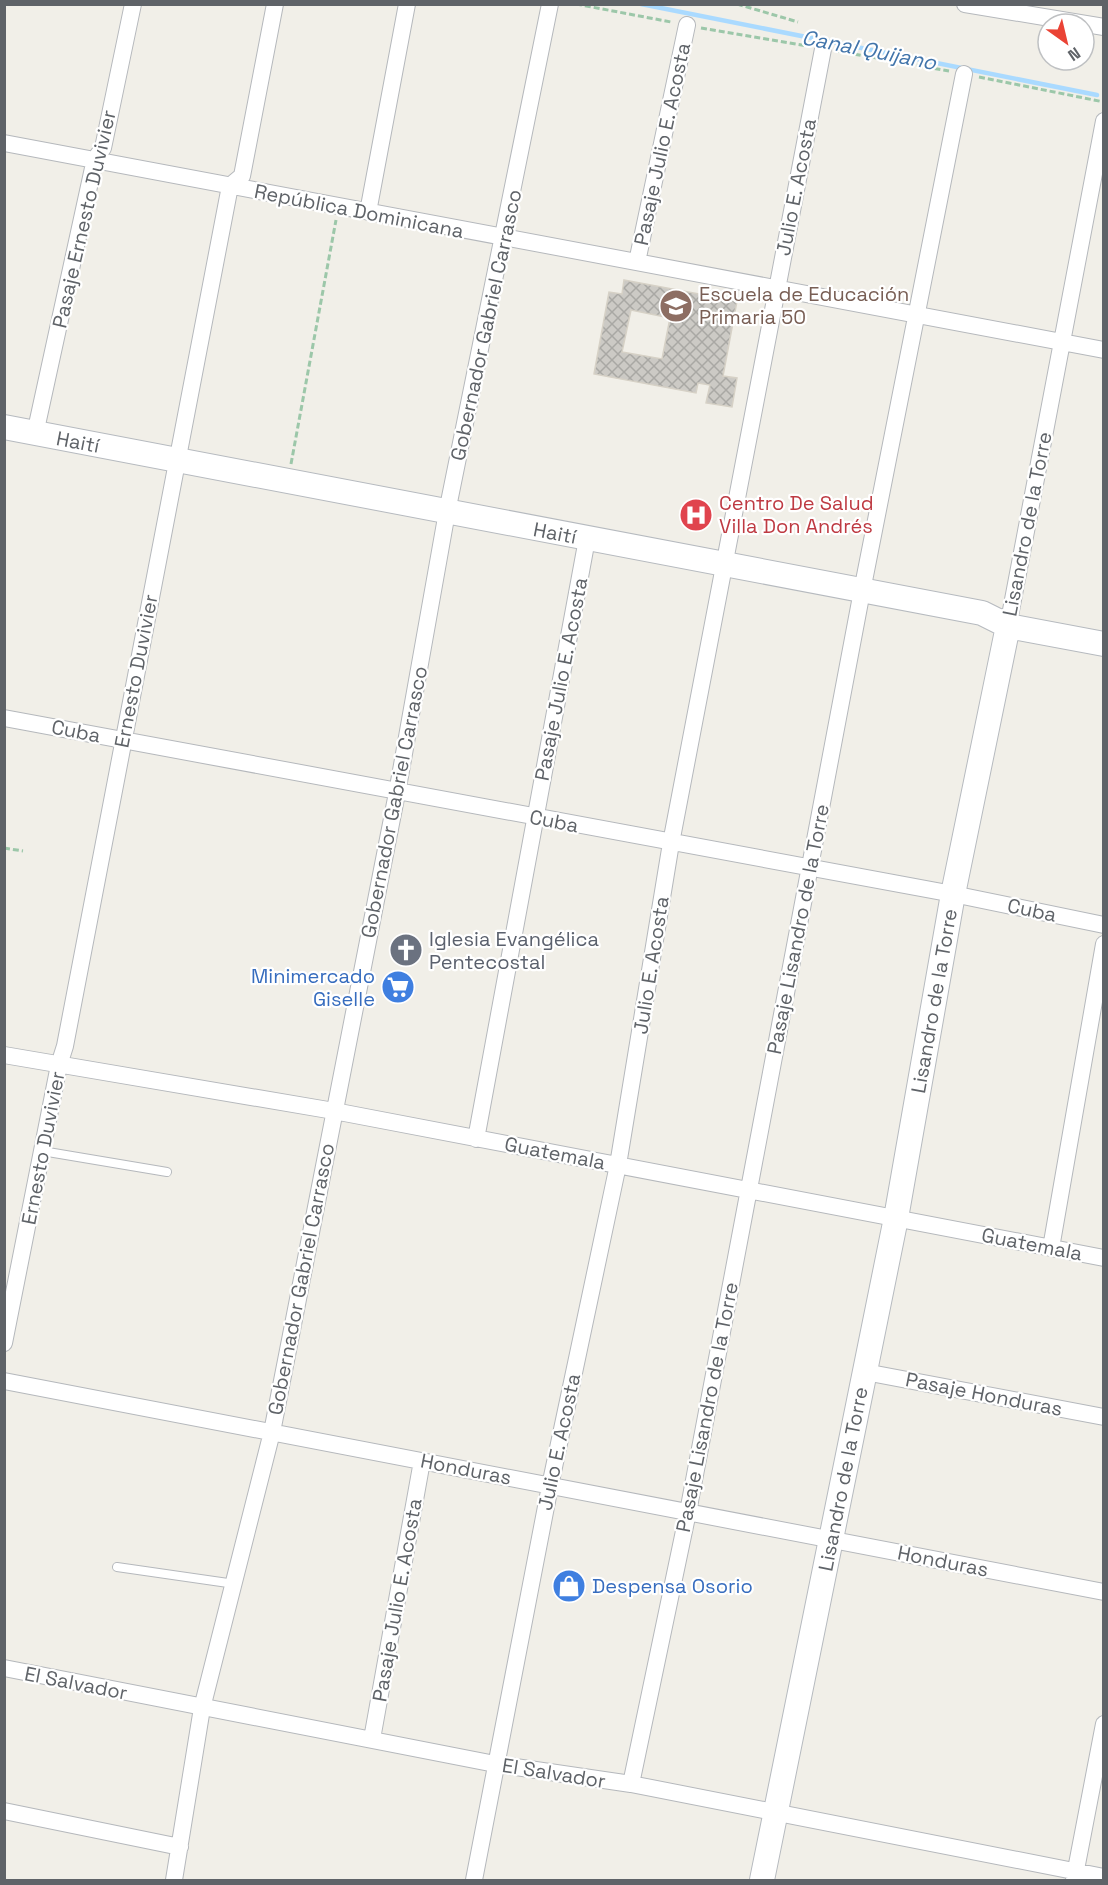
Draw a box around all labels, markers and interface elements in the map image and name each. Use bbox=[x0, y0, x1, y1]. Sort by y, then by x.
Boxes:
north arrow bbox=[1036, 12, 1096, 72]
water label: Canal Quijano bbox=[800, 23, 940, 76]
street label: Pasaje Julio E. Acosta bbox=[628, 40, 696, 248]
text: N bbox=[1064, 42, 1084, 66]
street label: Pasaje Ernesto Duvivier bbox=[46, 107, 122, 331]
street label: Julio E. Acosta bbox=[770, 116, 822, 258]
street label: República Dominicana bbox=[252, 178, 466, 244]
street label: Gobernador Gabriel Carrasco bbox=[445, 187, 527, 463]
place label: Escuela de Educación Primaria 50 bbox=[699, 281, 909, 330]
school or university icon: Escuela de Educación Primaria 50 bbox=[658, 288, 694, 324]
street label: Haití bbox=[54, 425, 102, 459]
street label: Lisandro de la Torre bbox=[996, 430, 1058, 618]
place label: Centro De Salud Villa Don Andrés bbox=[719, 490, 874, 539]
hospital icon: Centro De Salud Villa Don Andrés bbox=[678, 497, 714, 533]
street label: Haití bbox=[531, 516, 579, 550]
street label: Pasaje Julio E. Acosta bbox=[529, 575, 593, 783]
street label: Ernesto Duvivier bbox=[108, 592, 164, 750]
street label: Gobernador Gabriel Carrasco bbox=[355, 664, 433, 940]
street label: Cuba bbox=[49, 714, 103, 748]
street label: Pasaje Lisandro de la Torre bbox=[761, 802, 835, 1056]
street label: Cuba bbox=[527, 804, 581, 838]
street label: Cuba bbox=[1005, 892, 1059, 928]
street label: Julio E. Acosta bbox=[627, 894, 675, 1036]
street label: Lisandro de la Torre bbox=[905, 907, 963, 1095]
place label: Iglesia Evangélica Pentecostal bbox=[429, 926, 599, 975]
church icon: Iglesia Evangélica Pentecostal bbox=[388, 932, 424, 968]
place label: Minimercado Giselle bbox=[251, 963, 375, 1012]
supermarket icon: Minimercado Giselle bbox=[380, 969, 416, 1005]
street label: Ernesto Duvivier bbox=[15, 1069, 71, 1227]
street label: Guatemala bbox=[502, 1130, 608, 1176]
street label: Gobernador Gabriel Carrasco bbox=[262, 1141, 340, 1417]
street label: Guatemala bbox=[979, 1221, 1085, 1267]
street label: Pasaje Lisandro de la Torre bbox=[670, 1280, 744, 1534]
street label: Pasaje Honduras bbox=[903, 1366, 1065, 1422]
street label: Julio E. Acosta bbox=[532, 1371, 586, 1513]
street label: Lisandro de la Torre bbox=[812, 1385, 874, 1573]
street label: Honduras bbox=[418, 1447, 514, 1491]
street label: Pasaje Julio E. Acosta bbox=[366, 1496, 428, 1704]
street label: Honduras bbox=[895, 1539, 991, 1583]
shop icon: Despensa Osorio bbox=[551, 1568, 587, 1604]
place label: Despensa Osorio bbox=[592, 1573, 753, 1599]
street label: El Salvador bbox=[22, 1660, 130, 1706]
street label: El Salvador bbox=[500, 1752, 608, 1794]

